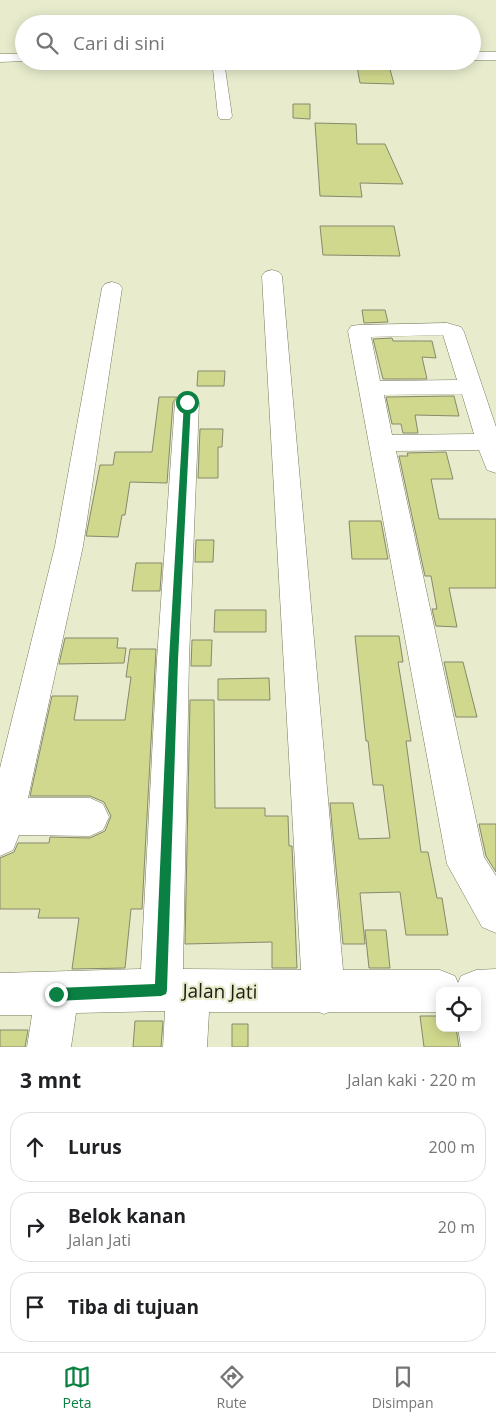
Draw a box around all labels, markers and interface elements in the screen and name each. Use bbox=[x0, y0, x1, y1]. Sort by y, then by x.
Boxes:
search box bbox=[15, 15, 481, 70]
icon: search bbox=[33, 29, 61, 57]
text: Cari di sini bbox=[73, 30, 165, 56]
route start bbox=[176, 391, 199, 414]
street label: Jalan Jati bbox=[180, 977, 258, 1005]
route end bbox=[45, 983, 68, 1006]
map controls bbox=[436, 987, 481, 1032]
button: locate bbox=[436, 987, 481, 1032]
text: 3 mnt bbox=[20, 1066, 81, 1094]
text: Jalan kaki · 220 m bbox=[347, 1069, 476, 1091]
icon: ahead bbox=[21, 1133, 49, 1161]
text: Lurus bbox=[68, 1134, 122, 1160]
text: 200 m bbox=[429, 1136, 475, 1158]
text: Belok kanan bbox=[68, 1203, 186, 1229]
icon: right bbox=[21, 1213, 49, 1241]
text: 20 m bbox=[438, 1216, 475, 1238]
text: Jalan Jati bbox=[68, 1229, 131, 1251]
icon: arrive bbox=[21, 1293, 49, 1321]
text: Tiba di tujuan bbox=[68, 1294, 199, 1320]
tab: Peta bbox=[63, 1363, 92, 1412]
tab: Rute bbox=[217, 1363, 247, 1412]
tab: Disimpan bbox=[372, 1363, 433, 1412]

